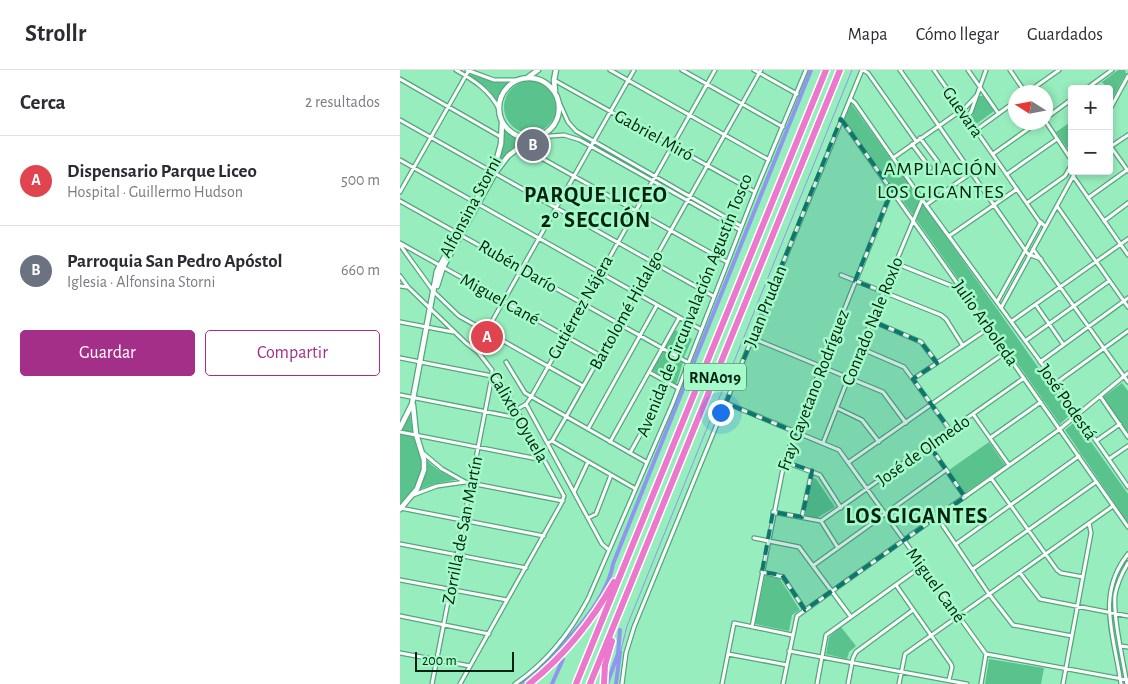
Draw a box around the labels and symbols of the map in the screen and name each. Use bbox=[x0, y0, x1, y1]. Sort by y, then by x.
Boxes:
street label: Guevara bbox=[938, 84, 986, 141]
north arrow bbox=[1008, 85, 1053, 130]
street label: Gabriel Miró bbox=[611, 107, 696, 165]
pin: B bbox=[517, 126, 549, 164]
street label: Alfonsina Storni bbox=[437, 154, 505, 261]
district label: AMPLIACIÓN LOS GIGANTES bbox=[877, 158, 1005, 202]
street label: Avenida de Circunvalación Agustín Tosco bbox=[634, 171, 756, 439]
district label: PARQUE LICEO 2° SECCIÓN bbox=[524, 184, 668, 231]
street label: Rubén Darío bbox=[475, 237, 560, 297]
street label: Bartolomé Hidalgo bbox=[587, 248, 667, 373]
street label: Gutiérrez Nájera bbox=[545, 253, 617, 362]
street label: Conrado Nale Roxlo bbox=[839, 254, 907, 388]
street label: Juan Prudan bbox=[742, 263, 790, 350]
street label: Miguel Cané bbox=[457, 271, 542, 329]
street label: Julio Arboleda bbox=[949, 278, 1021, 370]
street label: Fray Cayetano Rodríguez bbox=[775, 307, 853, 473]
pin: A bbox=[471, 318, 503, 356]
street label: José Podestá bbox=[1035, 361, 1100, 444]
road number: RNA019 bbox=[684, 364, 746, 390]
street label: Calixto Oyuela bbox=[485, 369, 551, 466]
your location bbox=[708, 400, 734, 426]
street label: José de Olmedo bbox=[874, 412, 974, 490]
street label: Zorrilla de San Martín bbox=[440, 455, 486, 606]
district label: LOS GIGANTES bbox=[845, 505, 989, 527]
street label: Miguel Cané bbox=[902, 545, 968, 626]
scale bar bbox=[415, 649, 514, 672]

